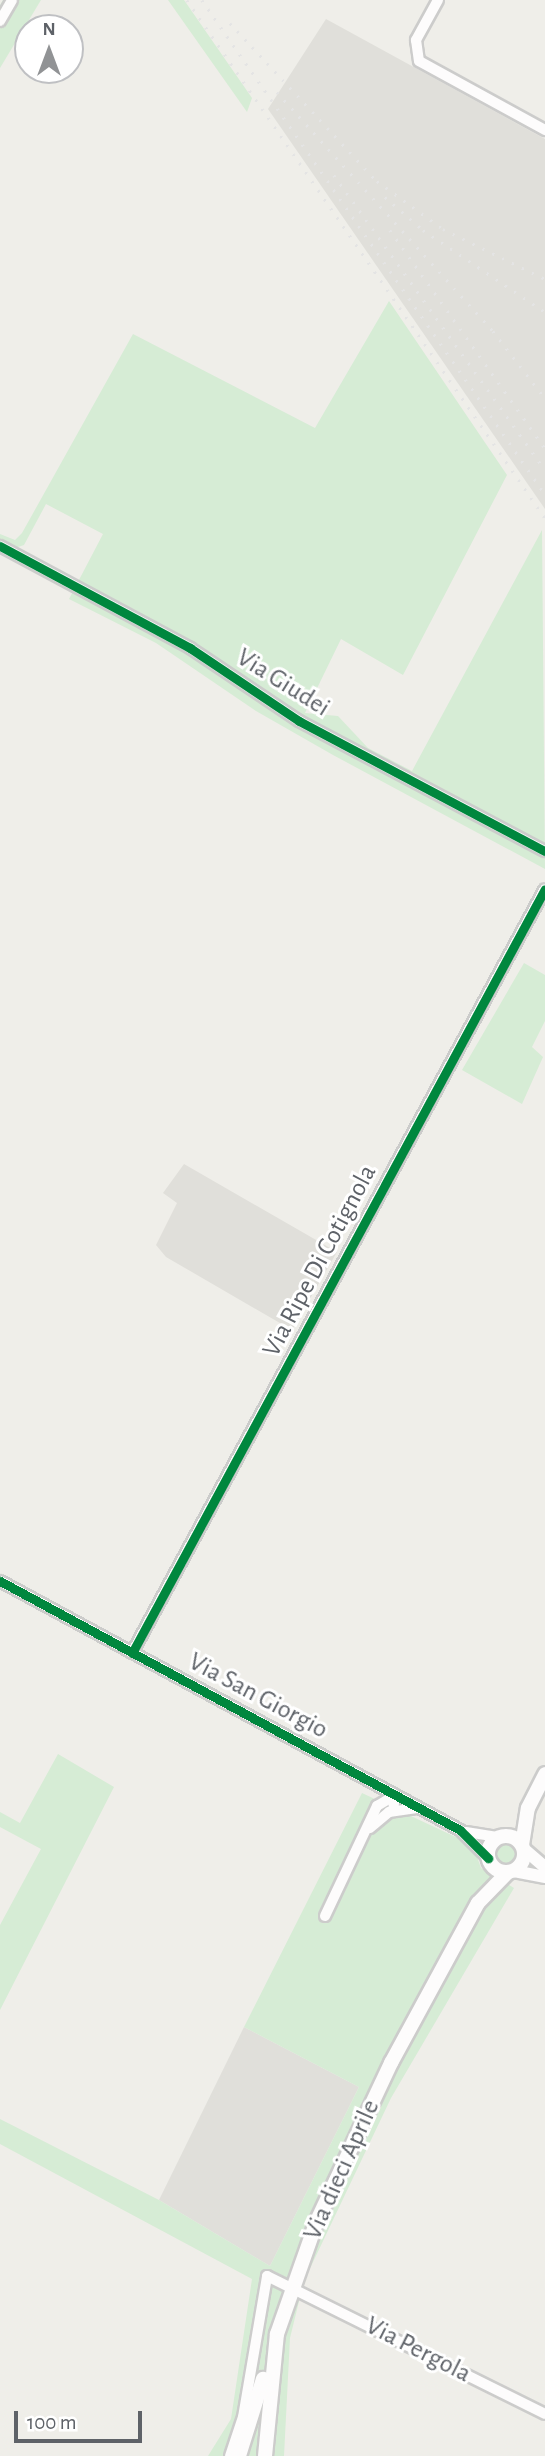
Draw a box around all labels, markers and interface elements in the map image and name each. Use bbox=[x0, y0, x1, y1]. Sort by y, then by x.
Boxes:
north arrow bbox=[14, 14, 84, 84]
text: N bbox=[42, 20, 56, 39]
street label: Via Giudei bbox=[231, 642, 335, 724]
street label: Via Ripe Di Cotignola bbox=[256, 1160, 384, 1362]
street label: Via San Giorgio bbox=[183, 1646, 333, 1746]
street label: Via dieci Aprile bbox=[297, 2095, 387, 2245]
street label: Via Pergola bbox=[360, 2310, 476, 2390]
scale bar bbox=[18, 2396, 145, 2440]
text: 100 m bbox=[27, 2412, 77, 2433]

